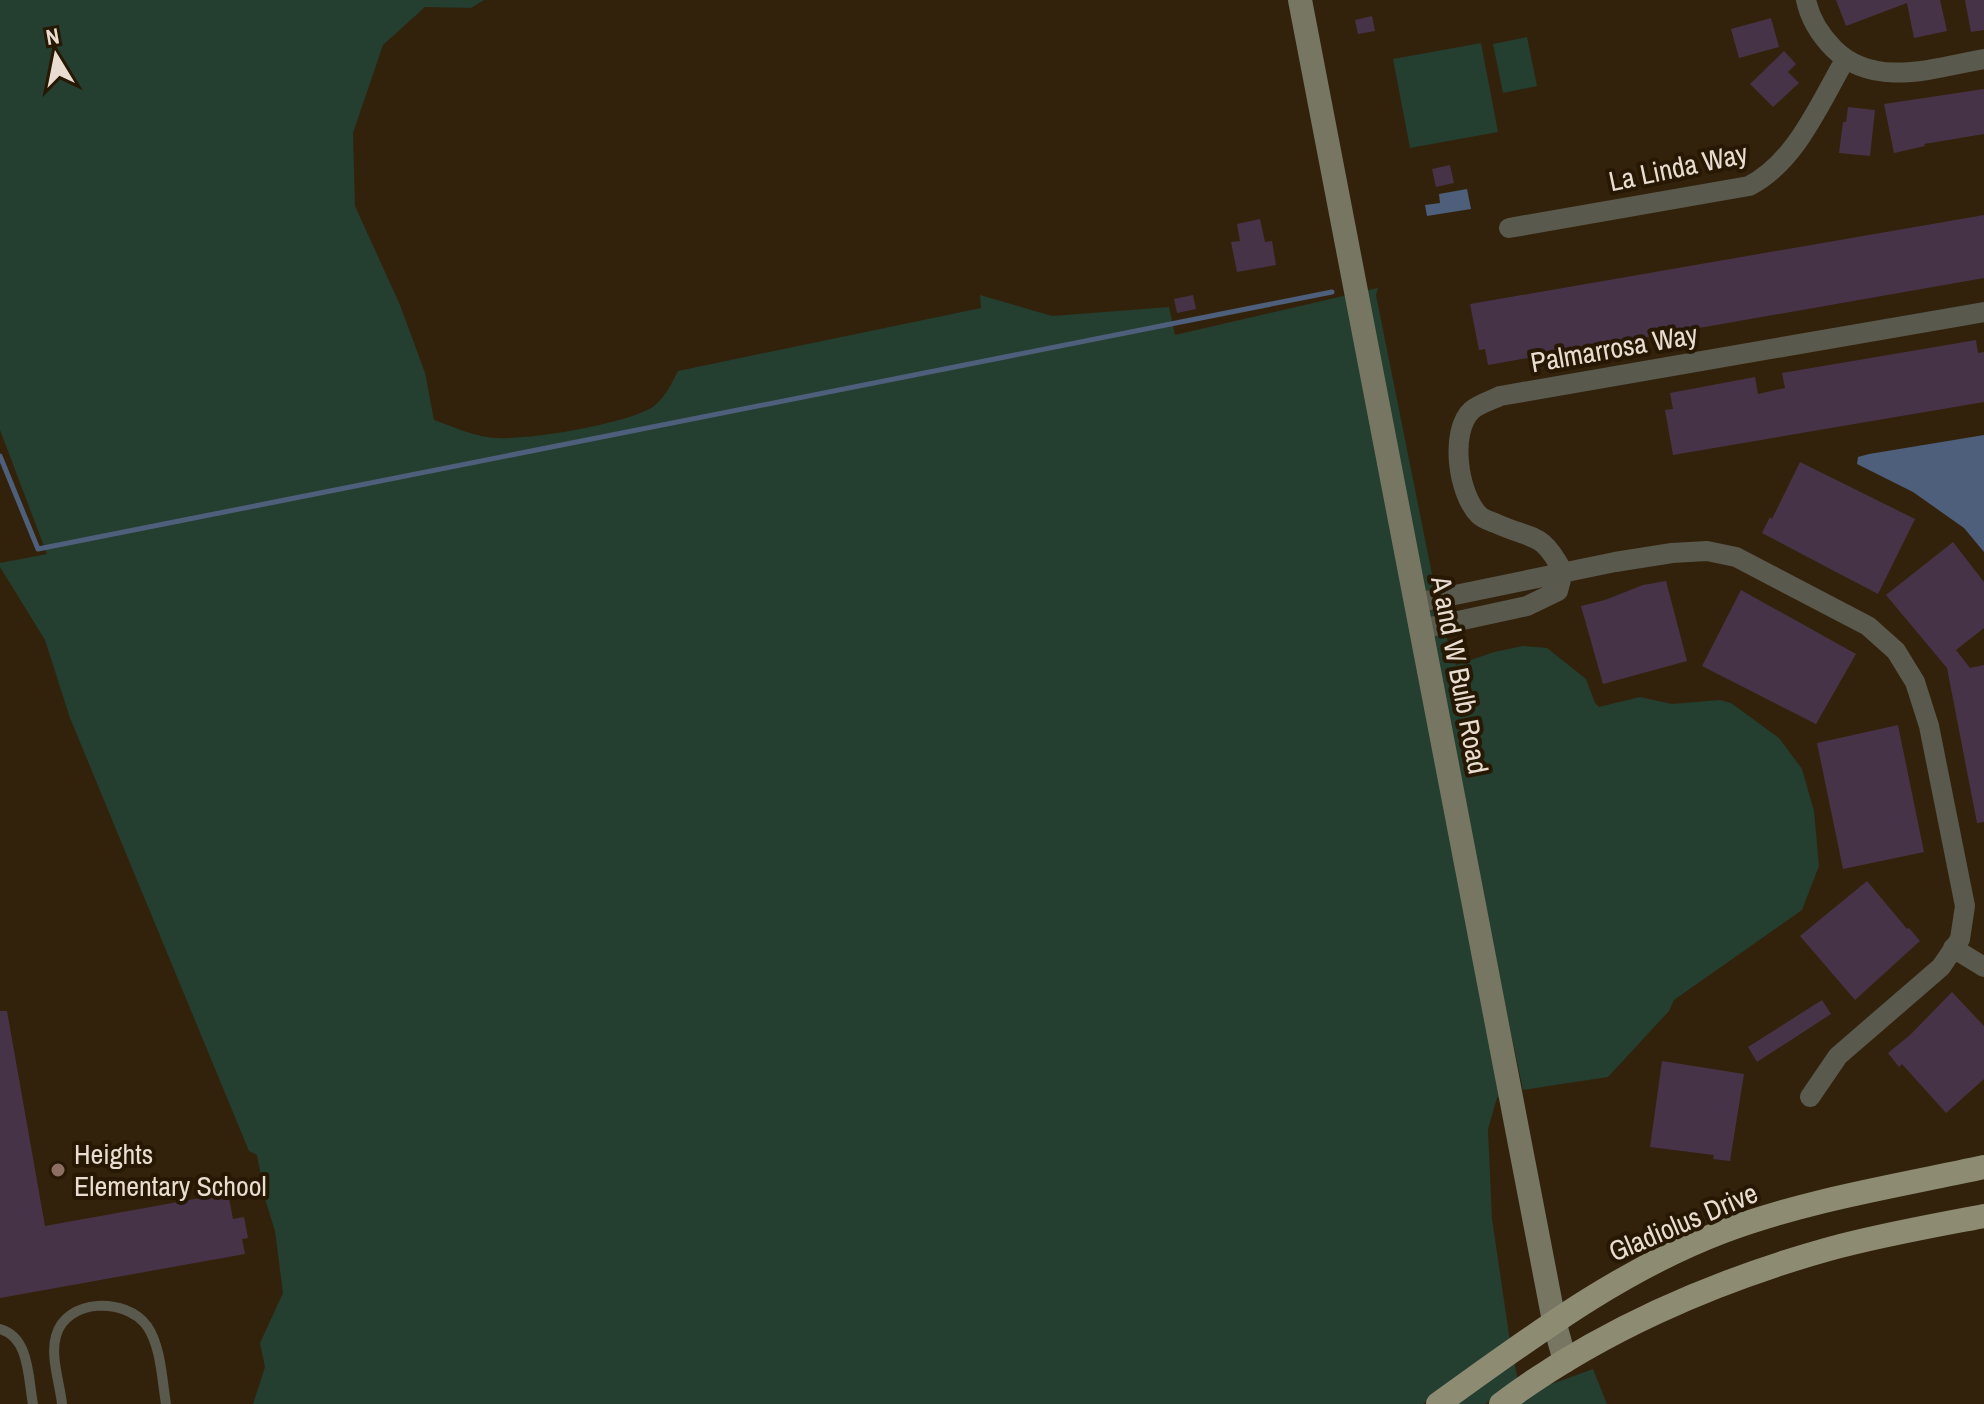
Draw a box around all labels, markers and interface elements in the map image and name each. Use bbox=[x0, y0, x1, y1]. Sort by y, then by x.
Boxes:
north arrow bbox=[16, 16, 96, 96]
text: N bbox=[44, 20, 62, 52]
street label: La Linda Way bbox=[1605, 134, 1751, 200]
street label: Palmarrosa Way bbox=[1528, 315, 1701, 381]
street label: A and W Bulb Road bbox=[1422, 572, 1498, 777]
place label: Heights Elementary School bbox=[74, 1135, 267, 1205]
marker: Heights Elementary School bbox=[49, 1161, 67, 1179]
street label: Gladiolus Drive bbox=[1603, 1174, 1763, 1270]

